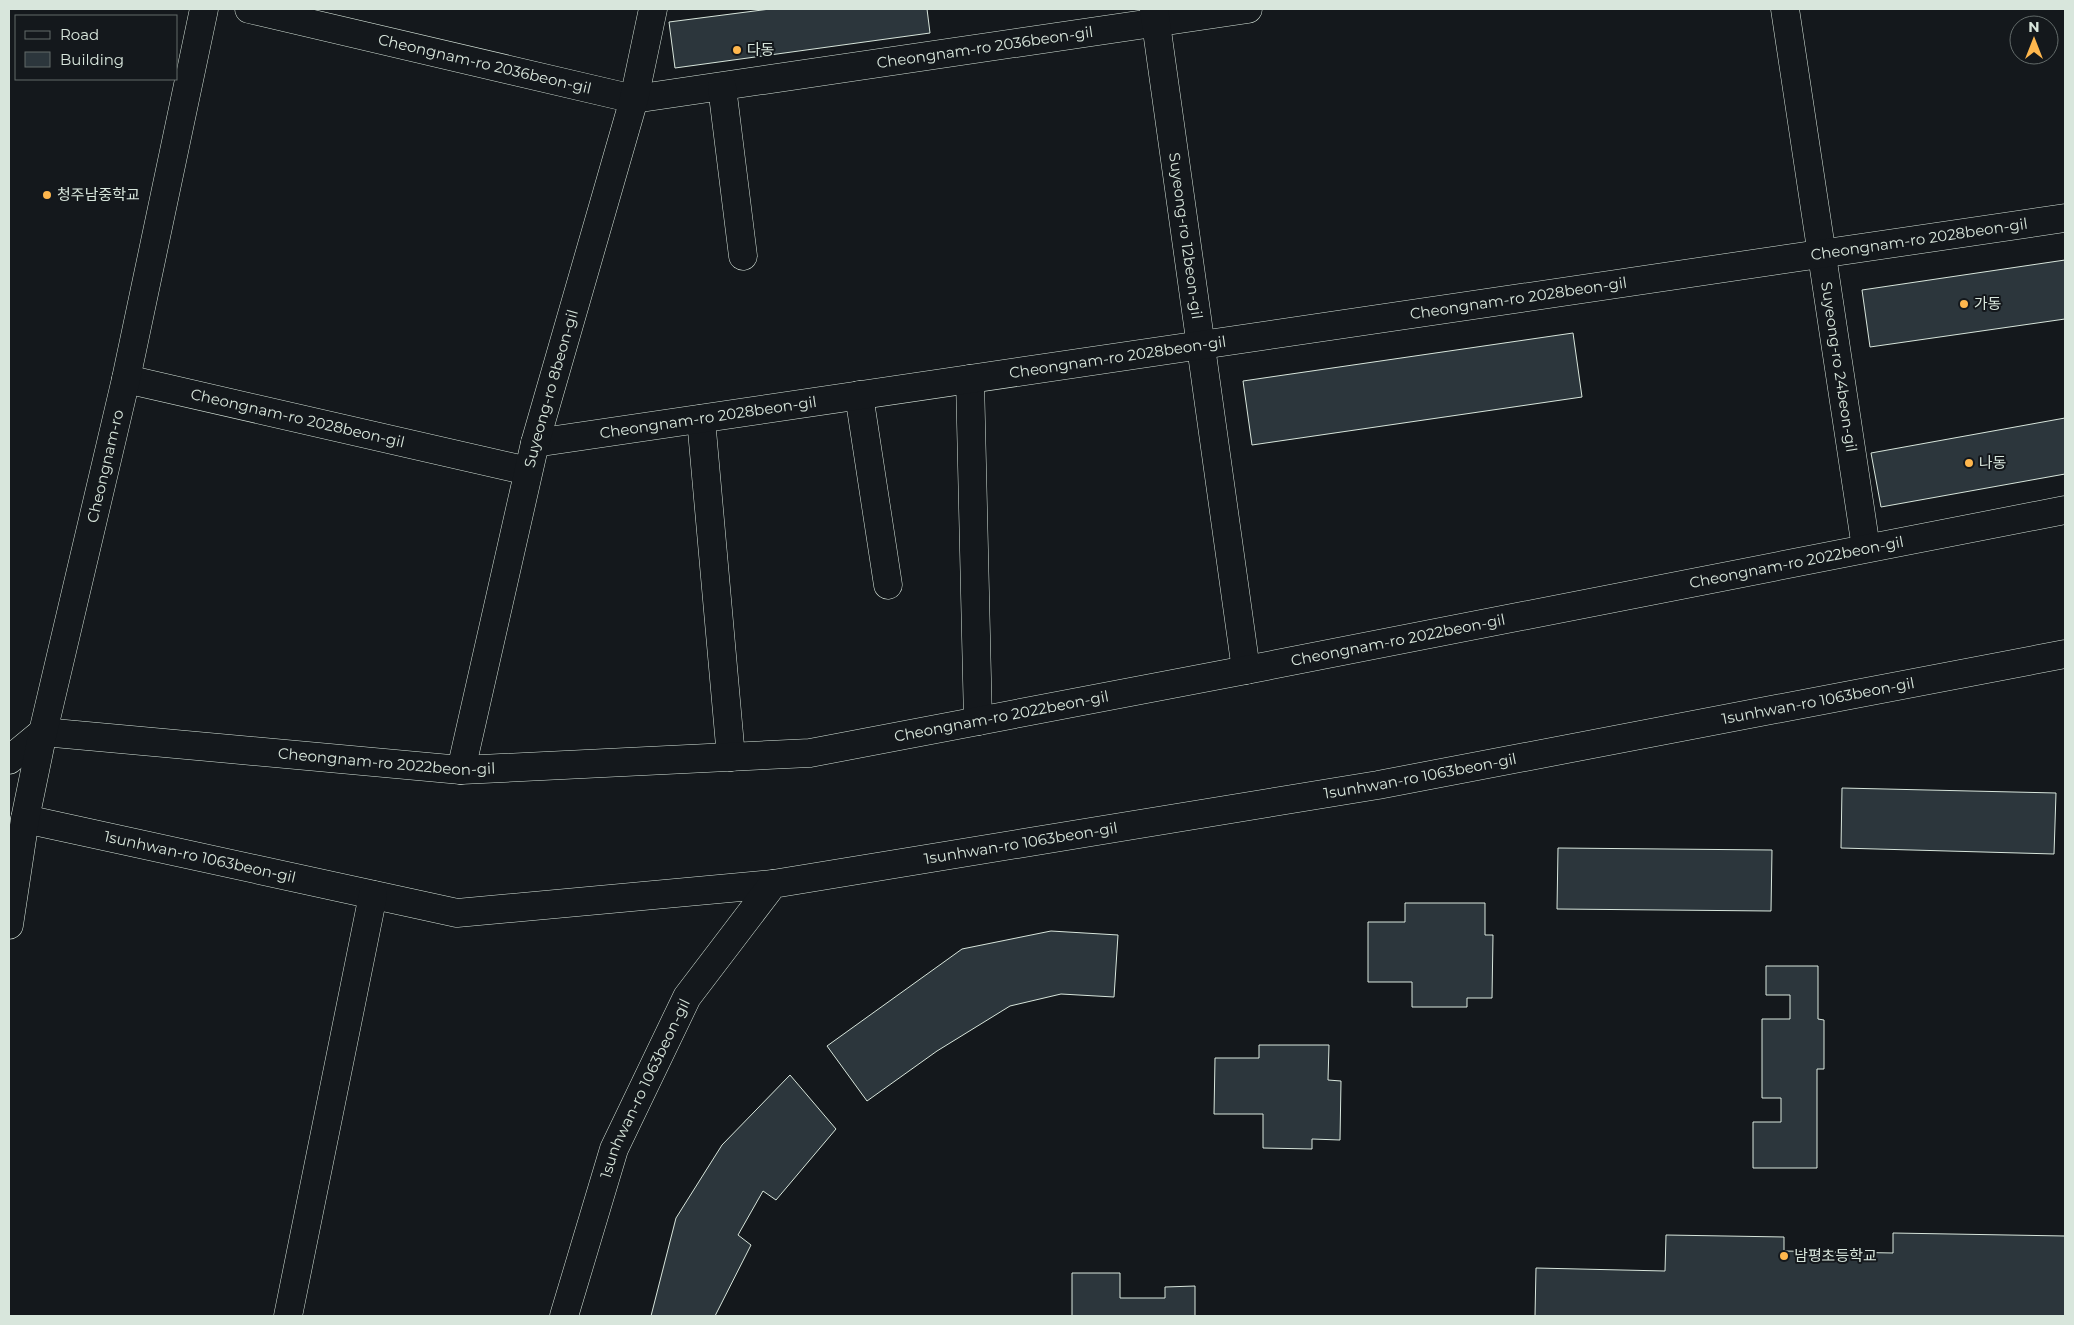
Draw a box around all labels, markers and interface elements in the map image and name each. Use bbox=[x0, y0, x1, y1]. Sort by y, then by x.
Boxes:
legend bbox=[15, 15, 178, 80]
north arrow bbox=[2009, 15, 2059, 65]
text: N bbox=[2028, 18, 2040, 36]
street label: Cheongnam-ro 2036beon-gil bbox=[875, 22, 1094, 72]
text: Road bbox=[60, 25, 99, 44]
street label: Cheongnam-ro 2036beon-gil bbox=[376, 29, 593, 98]
place label: 다동 bbox=[747, 40, 775, 59]
marker: 다동 bbox=[731, 44, 743, 56]
text: Building bbox=[60, 50, 124, 69]
street label: Suyeong-ro 12beon-gil bbox=[1165, 151, 1207, 320]
place label: 청주남중학교 bbox=[57, 185, 140, 204]
marker: 청주남중학교 bbox=[41, 189, 53, 201]
street label: Cheongnam-ro 2028beon-gil bbox=[1809, 214, 2029, 264]
street label: Cheongnam-ro 2028beon-gil bbox=[1409, 273, 1628, 323]
street label: Suyeong-ro 24beon-gil bbox=[1817, 280, 1861, 453]
place label: 가동 bbox=[1974, 294, 2002, 313]
marker: 가동 bbox=[1958, 298, 1970, 310]
street label: Suyeong-ro 8beon-gil bbox=[520, 307, 582, 469]
street label: Cheongnam-ro 2028beon-gil bbox=[1008, 331, 1227, 382]
street label: Cheongnam-ro 2028beon-gil bbox=[189, 384, 407, 451]
street label: Cheongnam-ro 2028beon-gil bbox=[598, 392, 818, 442]
street label: Cheongnam-ro bbox=[83, 408, 127, 525]
place label: 나동 bbox=[1979, 453, 2007, 472]
marker: 나동 bbox=[1963, 457, 1975, 469]
street label: Cheongnam-ro 2022beon-gil bbox=[1688, 532, 1905, 592]
street label: Cheongnam-ro 2022beon-gil bbox=[1289, 610, 1507, 670]
street label: 1sunhwan-ro 1063beon-gil bbox=[1720, 673, 1916, 728]
street label: Cheongnam-ro 2022beon-gil bbox=[892, 686, 1110, 746]
street label: Cheongnam-ro 2022beon-gil bbox=[277, 743, 496, 779]
street label: 1sunhwan-ro 1063beon-gil bbox=[1322, 749, 1518, 803]
street label: 1sunhwan-ro 1063beon-gil bbox=[923, 818, 1119, 868]
street label: 1sunhwan-ro 1063beon-gil bbox=[102, 826, 298, 887]
street label: 1sunhwan-ro 1063beon-gil bbox=[596, 995, 694, 1181]
place label: 남평초등학교 bbox=[1794, 1246, 1877, 1265]
marker: 남평초등학교 bbox=[1778, 1250, 1790, 1262]

